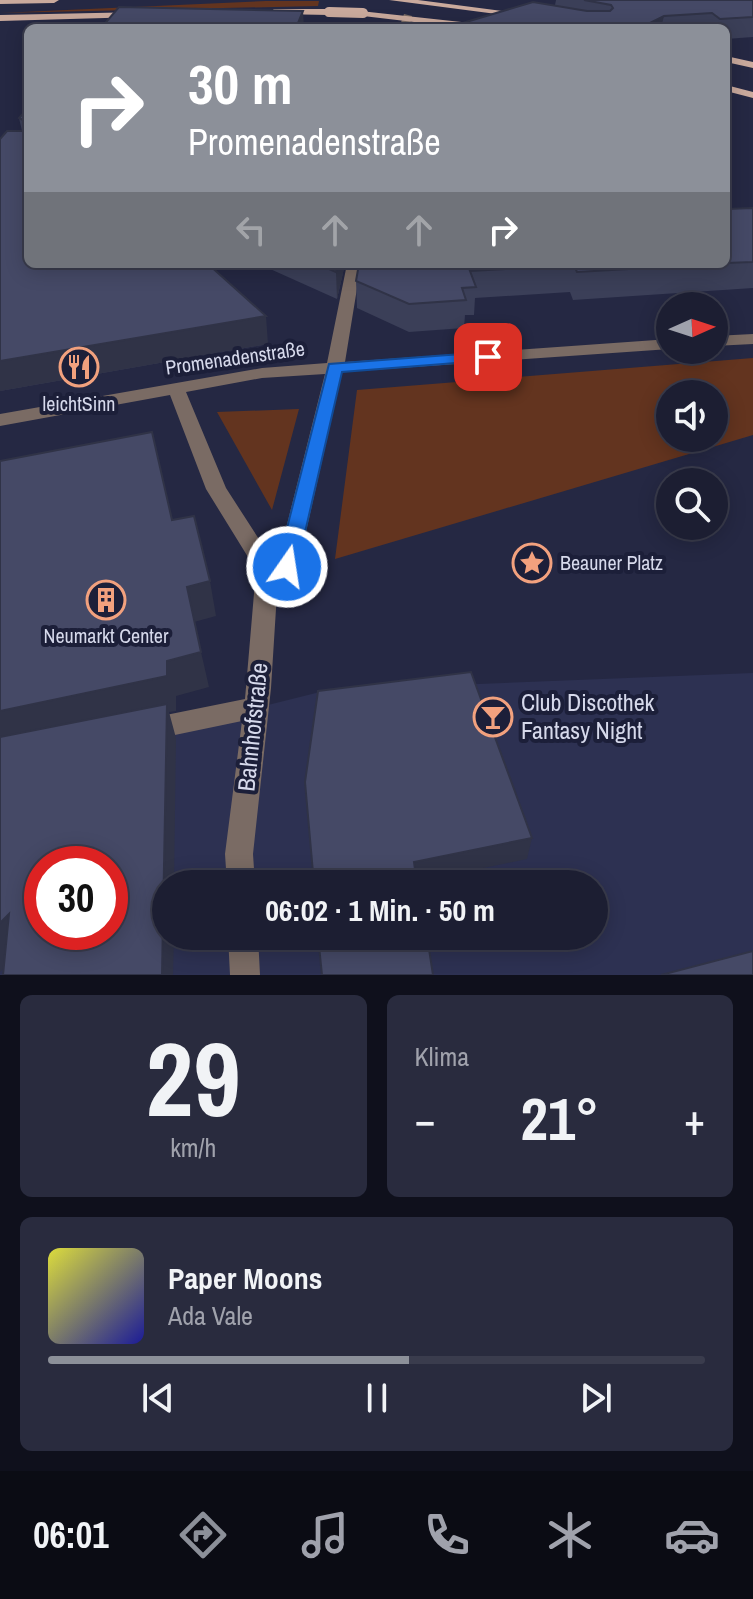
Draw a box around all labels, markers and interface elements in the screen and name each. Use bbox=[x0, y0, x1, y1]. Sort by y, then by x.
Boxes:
text: 30 m bbox=[188, 46, 293, 121]
icon: right bbox=[56, 56, 160, 160]
text: Promenadenstraße bbox=[188, 118, 441, 166]
icon: left bbox=[229, 208, 273, 252]
icon: ahead bbox=[313, 208, 357, 252]
icon: ahead bbox=[397, 208, 441, 252]
icon: right bbox=[481, 208, 525, 252]
north arrow bbox=[656, 292, 728, 364]
map controls bbox=[656, 292, 728, 540]
pin bbox=[454, 323, 522, 391]
street label: Promenadenstraße bbox=[164, 334, 306, 381]
icon: arrive bbox=[466, 335, 510, 379]
restaurant icon: leichtSinn bbox=[58, 346, 100, 388]
button: sound bbox=[656, 380, 728, 452]
place label: leichtSinn bbox=[43, 390, 115, 417]
button: search bbox=[656, 468, 728, 540]
position arrow bbox=[245, 525, 329, 609]
place icon: Beauner Platz bbox=[511, 542, 553, 584]
place label: Beauner Platz bbox=[560, 549, 663, 576]
building icon: Neumarkt Center bbox=[85, 579, 127, 621]
place label: Neumarkt Center bbox=[44, 622, 169, 649]
street label: Bahnhofstraße bbox=[229, 661, 275, 793]
place label: Club Discothek Fantasy Night bbox=[521, 686, 655, 746]
bar icon: Club Discothek Fantasy Night bbox=[472, 696, 514, 738]
speed limit sign: 30 bbox=[24, 846, 128, 950]
text: 06:02 · 1 Min. · 50 m bbox=[265, 890, 495, 930]
text: 29 bbox=[146, 1008, 241, 1148]
text: Klima bbox=[415, 1039, 469, 1074]
text: 21° bbox=[520, 1078, 599, 1159]
text: − bbox=[415, 1089, 436, 1149]
text: + bbox=[684, 1089, 705, 1149]
text: km/h bbox=[170, 1130, 216, 1165]
text: Paper Moons bbox=[168, 1258, 322, 1298]
text: Ada Vale bbox=[168, 1298, 253, 1333]
icon: previous bbox=[136, 1376, 180, 1420]
icon: pause bbox=[355, 1376, 399, 1420]
icon: next bbox=[574, 1376, 618, 1420]
icon: directions bbox=[175, 1507, 231, 1563]
icon: music bbox=[297, 1507, 353, 1563]
icon: phone bbox=[419, 1507, 475, 1563]
icon: climate bbox=[542, 1507, 598, 1563]
icon: car bbox=[664, 1507, 720, 1563]
text: 06:01 bbox=[33, 1511, 109, 1559]

